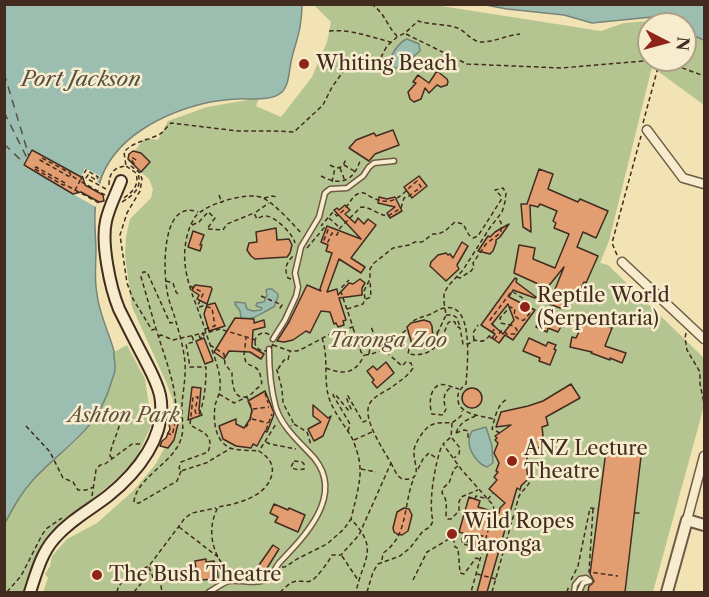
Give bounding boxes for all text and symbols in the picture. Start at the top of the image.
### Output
north arrow [637,12,697,72]
text: N [672,36,694,52]
place label: Whiting Beach [316,52,457,76]
marker: Whiting Beach [297,57,311,71]
water label: Port Jackson [21,67,141,93]
place label: Reptile World (Serpentaria) [537,284,670,331]
marker: Reptile World (Serpentaria) [518,300,532,314]
park label: Taronga Zoo [329,329,447,353]
park label: Ashton Park [68,404,180,428]
place label: ANZ Lecture Theatre [524,437,648,484]
marker: ANZ Lecture Theatre [505,454,519,468]
place label: Wild Ropes Taronga [464,510,574,557]
marker: Wild Ropes Taronga [445,527,459,541]
place label: The Bush Theatre [109,563,282,587]
marker: The Bush Theatre [90,568,104,582]

